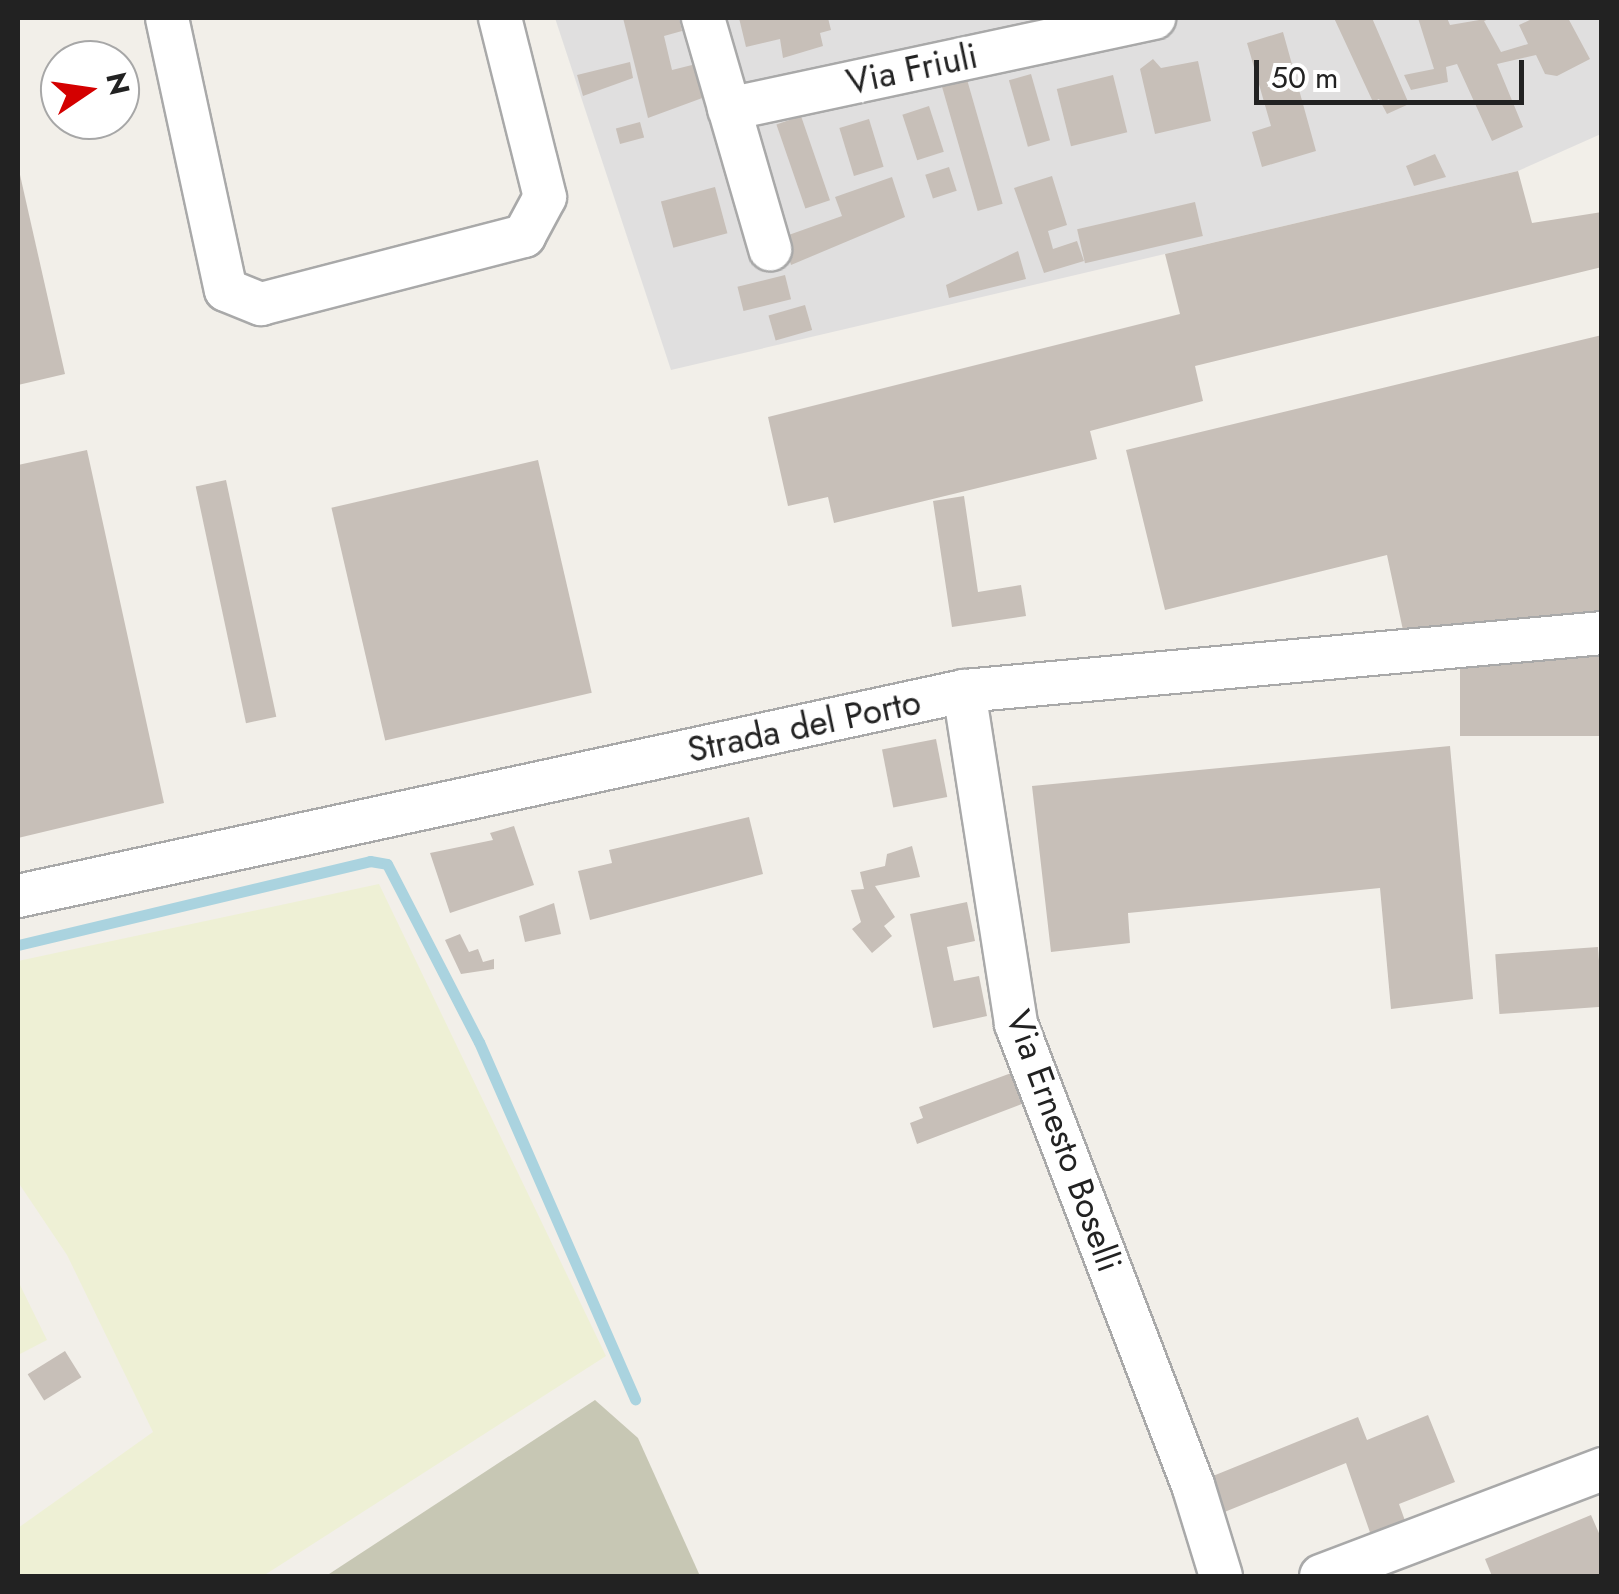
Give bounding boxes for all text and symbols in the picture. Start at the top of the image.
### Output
street label: Via Friuli [843,35,981,103]
north arrow [40,40,140,140]
scale bar [1259,40,1529,102]
text: 50 m [1271,56,1338,99]
text: N [95,68,140,99]
street label: Strada del Porto [684,681,924,771]
street label: Via Ernesto Boselli [997,1004,1131,1278]

